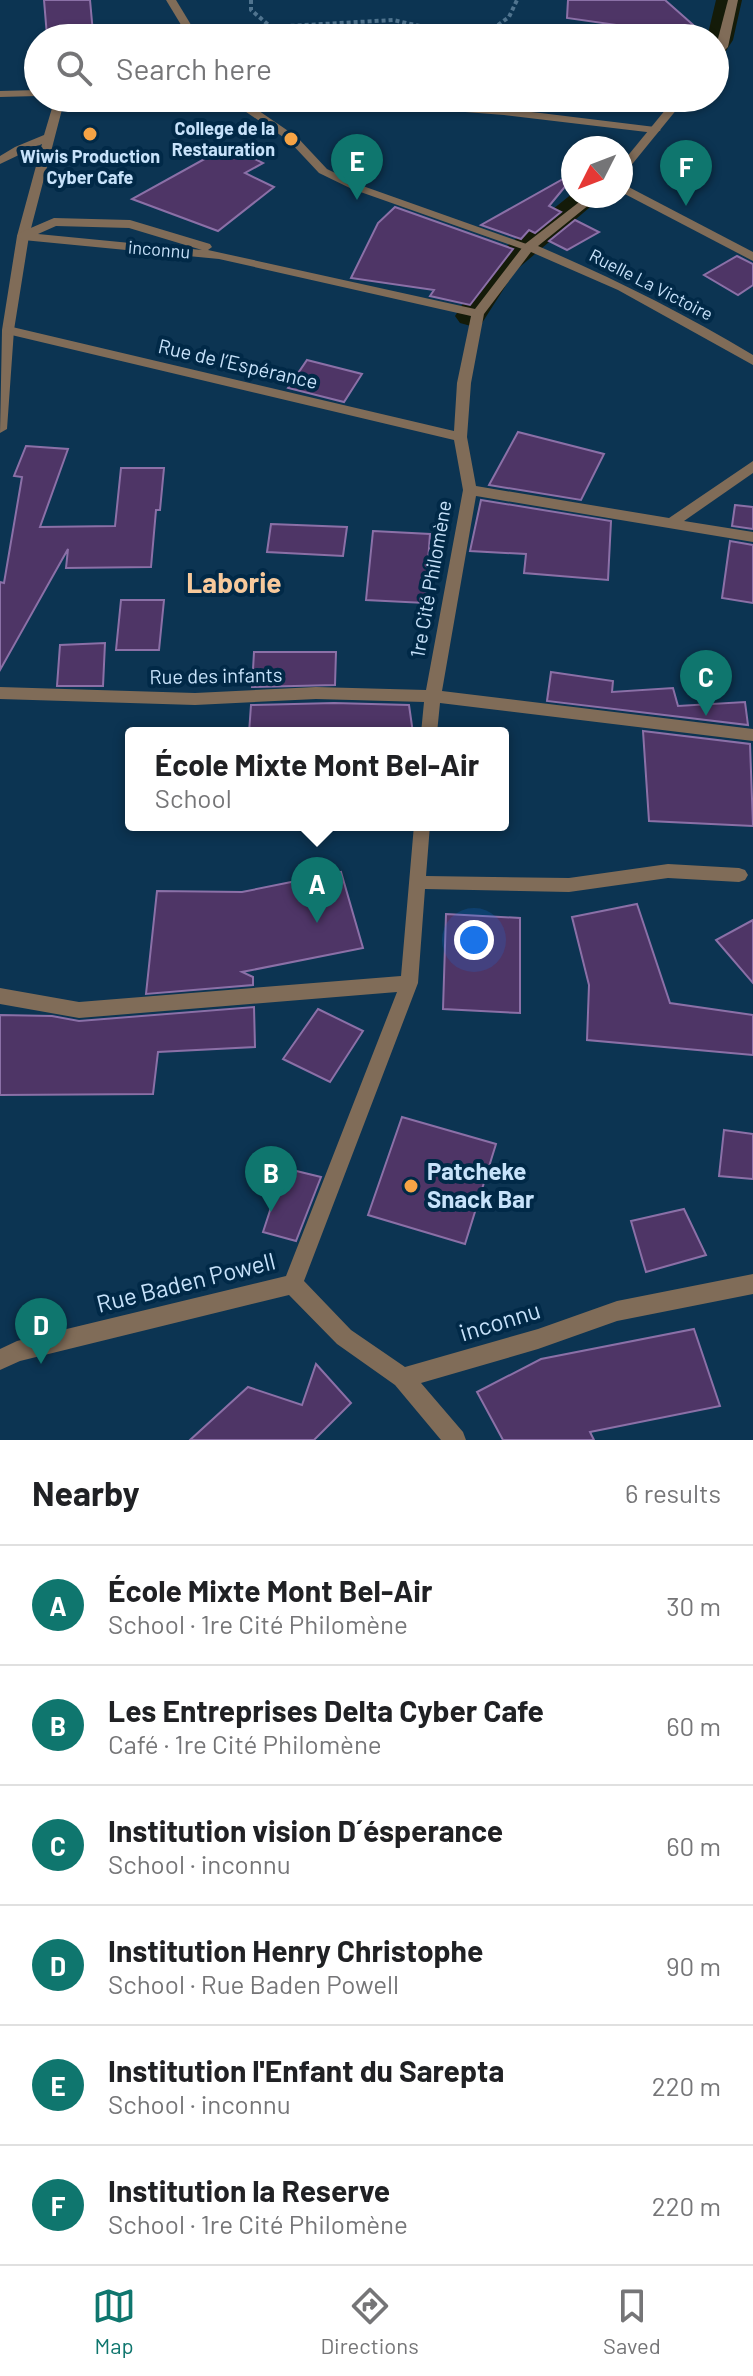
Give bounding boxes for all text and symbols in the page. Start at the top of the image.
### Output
search box [24,24,729,112]
icon: search [52,46,96,90]
text: Search here [116,50,272,86]
place label: College de la Restauration [172,117,275,160]
marker: Wiwis Production Cyber Cafe [81,125,99,143]
marker: College de la Restauration [282,130,300,148]
pin: E [331,134,383,200]
north arrow [561,136,633,208]
pin: F [660,140,712,206]
place label: Wiwis Production Cyber Cafe [20,145,160,188]
street label: inconnu [127,235,191,263]
street label: Ruelle La Victoire [586,243,717,325]
street label: Rue de l’Espérance [156,333,320,393]
street label: 1re Cité Philomène [404,498,456,659]
district label: Laborie [186,565,282,599]
pin: C [680,650,732,716]
street label: Rue des infants [149,662,283,688]
popup [125,727,509,831]
text: École Mixte Mont Bel-Air [155,746,479,782]
text: School [155,782,232,813]
pin: A [291,857,343,923]
your location [454,920,494,960]
pin: B [245,1146,297,1212]
place label: Patcheke Snack Bar [427,1156,534,1213]
marker: Patcheke Snack Bar [402,1177,420,1195]
street label: Rue Baden Powell [93,1245,278,1318]
street label: inconnu [456,1295,544,1347]
pin: D [15,1298,67,1364]
text: Nearby [32,1472,140,1513]
text: 6 results [625,1477,721,1508]
text: École Mixte Mont Bel-Air [108,1572,432,1608]
text: A [49,1590,67,1621]
text: 30 m [666,1590,721,1621]
text: School · 1re Cité Philomène [108,1608,408,1639]
text: Les Entreprises Delta Cyber Cafe [108,1692,544,1728]
text: B [50,1710,66,1741]
text: 60 m [666,1710,721,1741]
text: Café · 1re Cité Philomène [108,1728,382,1759]
text: Institution vision D´ésperance [108,1812,503,1848]
text: C [50,1830,66,1861]
text: 60 m [666,1830,721,1861]
text: School · inconnu [108,1848,291,1879]
text: Institution Henry Christophe [108,1932,483,1968]
text: D [50,1950,66,1981]
text: 90 m [666,1950,721,1981]
text: School · Rue Baden Powell [108,1968,399,1999]
text: Institution l'Enfant du Sarepta [108,2052,504,2088]
text: E [50,2070,66,2101]
text: 220 m [652,2070,721,2101]
text: School · inconnu [108,2088,291,2119]
text: Institution la Reserve [108,2172,390,2208]
text: F [51,2190,65,2221]
text: 220 m [652,2190,721,2221]
text: School · 1re Cité Philomène [108,2208,408,2239]
tab: Map [92,2284,136,2358]
tab: Directions [320,2284,419,2358]
tab: Saved [603,2284,661,2358]

